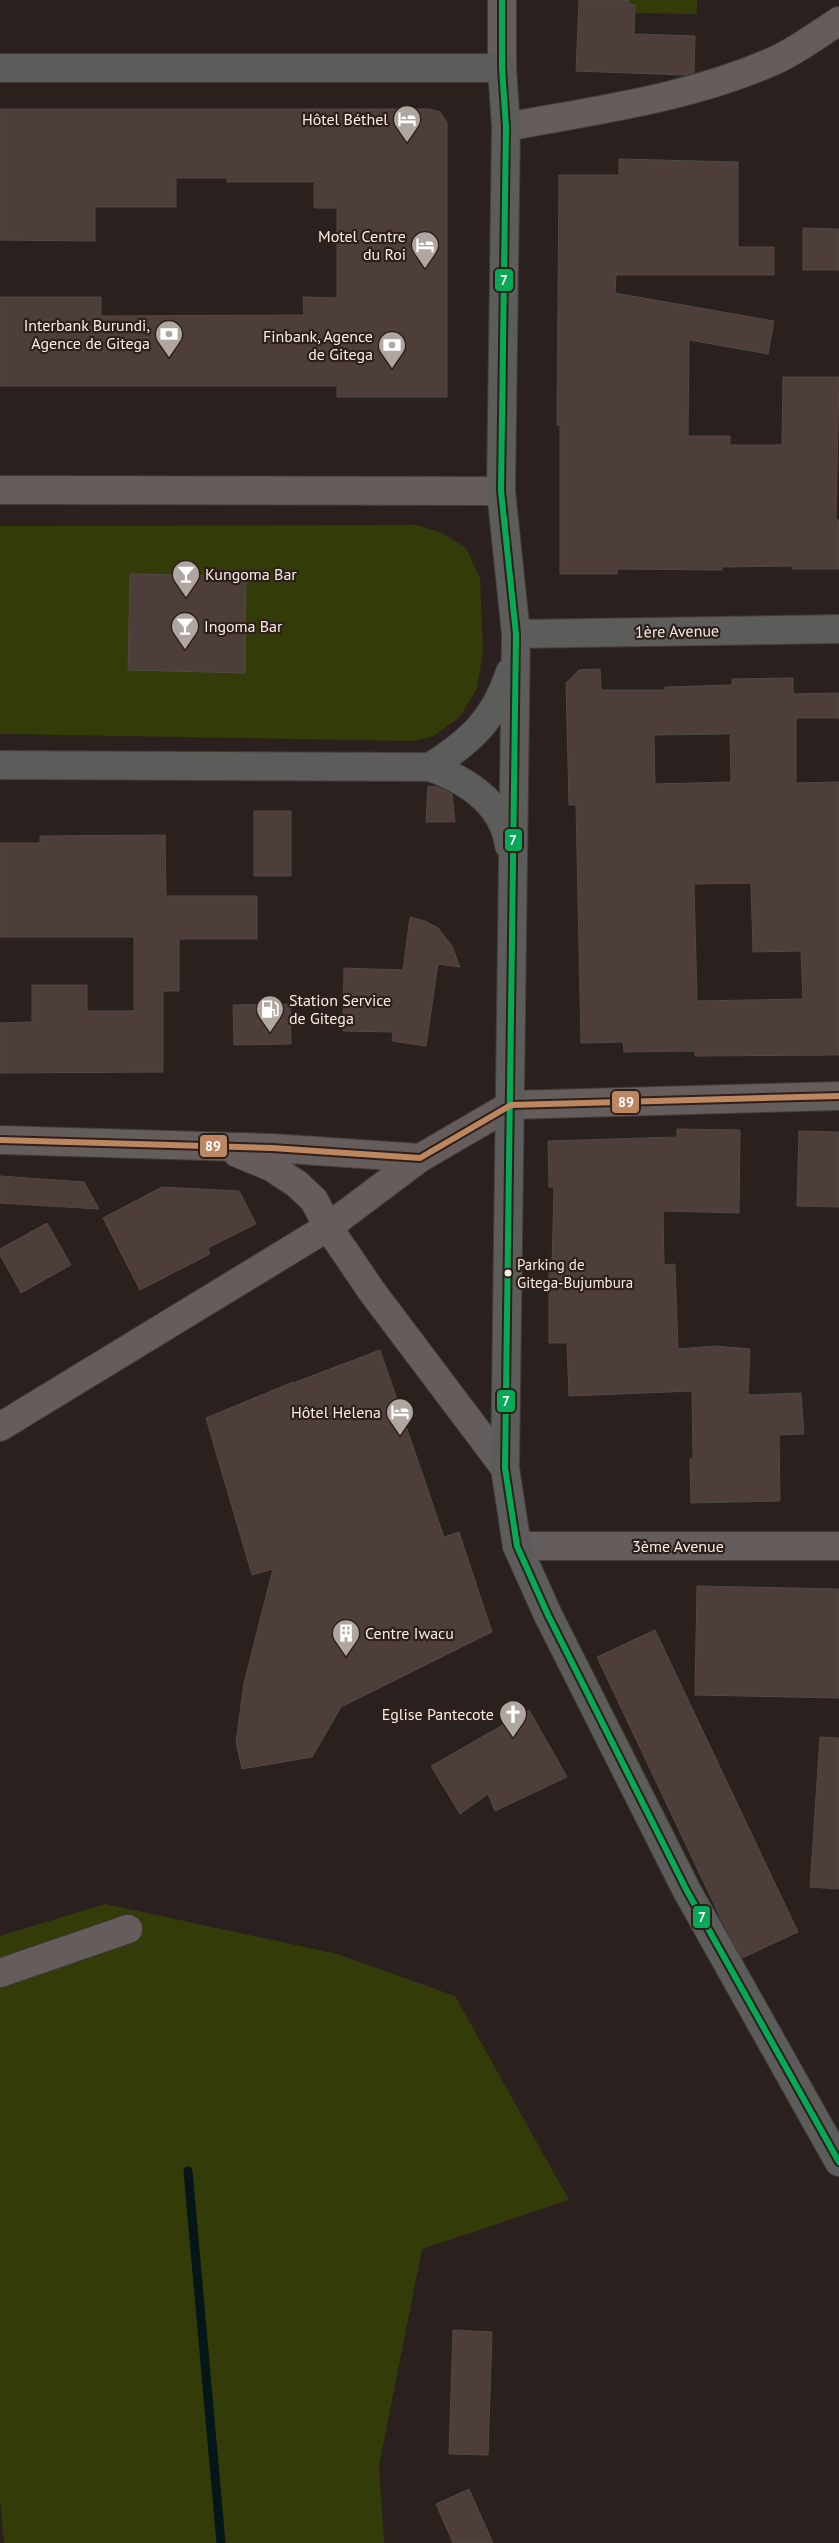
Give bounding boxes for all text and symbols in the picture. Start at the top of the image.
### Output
hotel icon: Hôtel Béthel [392,104,422,143]
place label: Hôtel Béthel [302,109,388,129]
place label: Motel Centre du Roi [318,226,406,264]
hotel icon: Motel Centre du Roi [410,230,440,269]
line badge: 7 [494,268,514,292]
text: 7 [500,271,508,289]
place label: Interbank Burundi, Agence de Gitega [24,315,150,353]
bank icon: Interbank Burundi, Agence de Gitega [154,319,184,358]
place label: Finbank, Agence de Gitega [263,326,373,364]
bank icon: Finbank, Agence de Gitega [377,330,407,369]
bar icon: Kungoma Bar [171,559,201,598]
place label: Kungoma Bar [205,564,297,584]
bar icon: Ingoma Bar [170,611,200,650]
place label: Ingoma Bar [204,616,283,636]
street label: 1ère Avenue [635,620,719,642]
line badge: 7 [504,828,523,852]
text: 7 [509,831,517,849]
place label: Station Service de Gitega [289,990,391,1028]
fuel station icon: Station Service de Gitega [255,994,285,1033]
line badge: 89 [611,1090,640,1114]
text: 89 [618,1093,634,1111]
line badge: 89 [199,1134,228,1158]
text: 89 [205,1137,221,1155]
place label: Parking de Gitega-Bujumbura [517,1255,633,1292]
marker: Parking de Gitega-Bujumbura [503,1268,513,1278]
line badge: 7 [496,1389,516,1413]
text: 7 [502,1392,510,1410]
hotel icon: Hôtel Helena [385,1397,415,1436]
place label: Hôtel Helena [291,1402,381,1422]
street label: 3ème Avenue [632,1536,724,1556]
building icon: Centre Iwacu [331,1618,361,1657]
place label: Centre Iwacu [365,1623,454,1643]
church icon: Eglise Pantecote [498,1699,528,1738]
place label: Eglise Pantecote [382,1704,494,1724]
line badge: 7 [692,1905,711,1929]
text: 7 [698,1908,706,1926]

